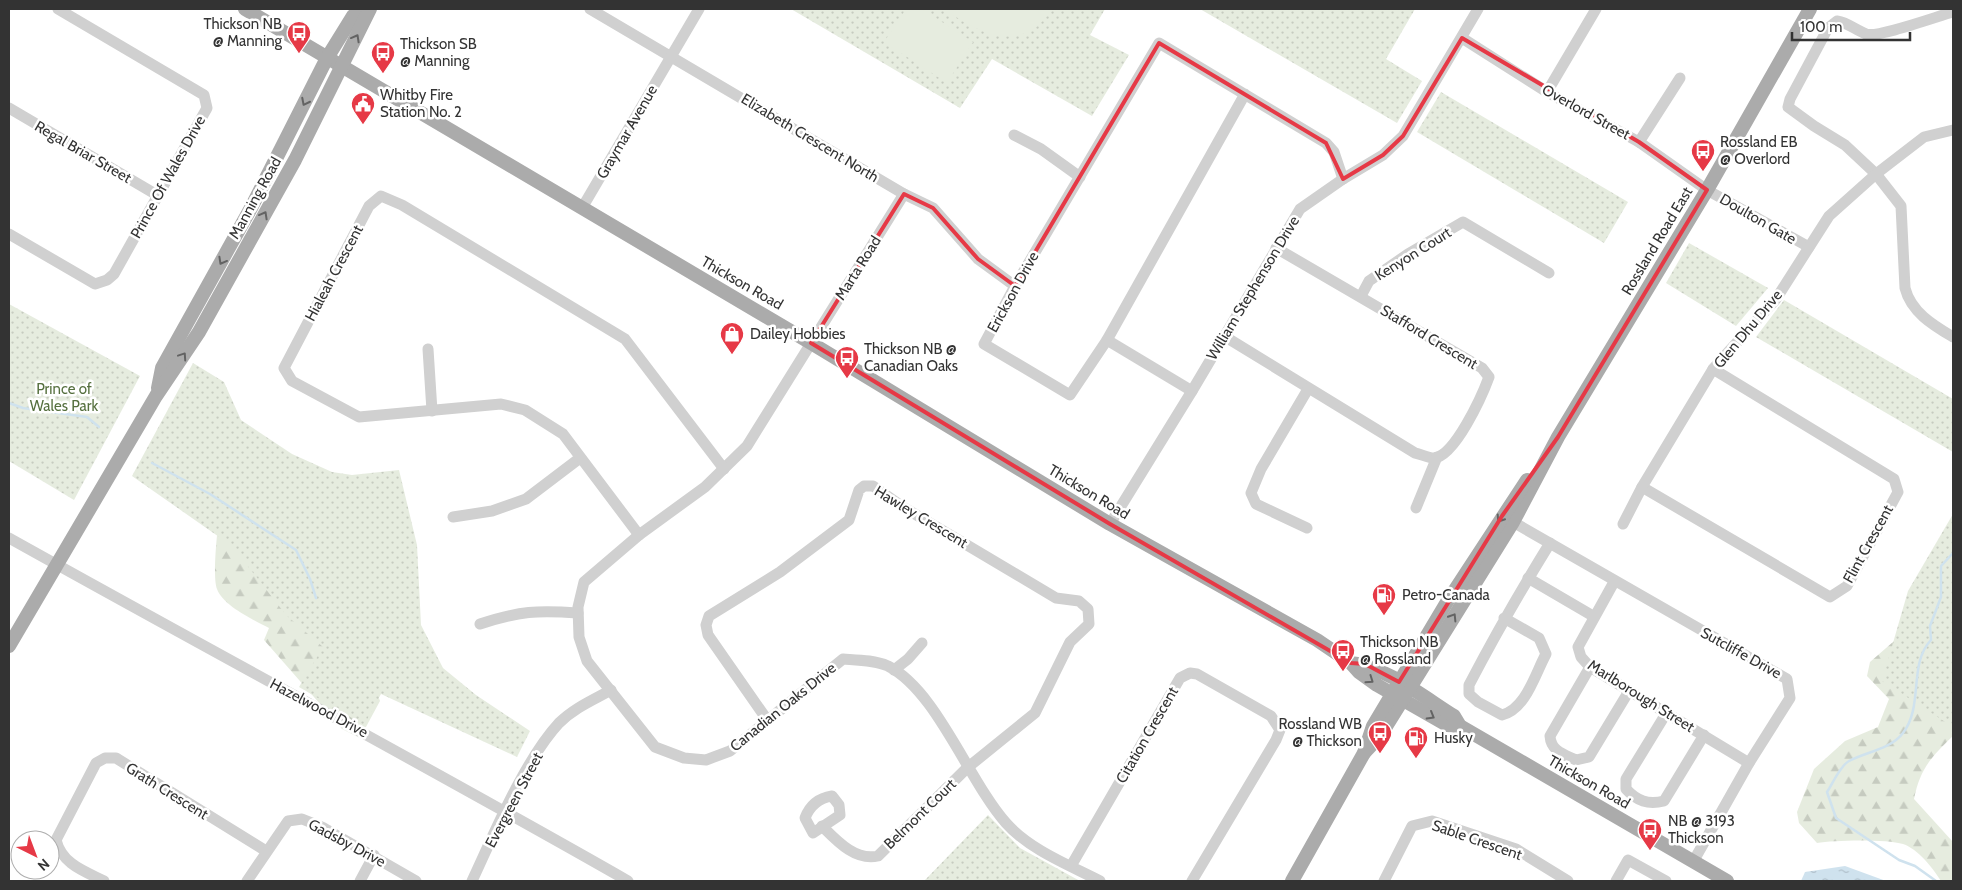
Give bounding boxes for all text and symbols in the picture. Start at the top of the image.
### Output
scale bar [1792,10,1910,42]
place label: Thickson NB @ Manning [204,15,283,50]
text: 100 m [1800,18,1842,36]
bus stop icon: Thickson NB @ Manning [286,20,312,54]
one-way arrow [350,34,360,43]
place label: Thickson SB @ Manning [400,35,477,70]
bus stop icon: Thickson SB @ Manning [370,40,396,74]
street label: Overlord Street [1539,80,1633,144]
street label: Graymar Avenue [593,82,661,182]
place label: Whitby Fire Station No. 2 [380,86,462,121]
street label: Elizabeth Crescent North [738,90,882,186]
public building icon: Whitby Fire Station No. 2 [350,91,376,125]
one-way arrow [301,97,311,106]
street label: Prince Of Wales Drive [127,112,209,242]
street label: Regal Briar Street [31,117,135,187]
place label: Rossland EB @ Overlord [1720,133,1798,168]
bus stop icon: Rossland EB @ Overlord [1690,138,1716,172]
street label: Manning Road [225,154,285,242]
street label: Rossland Road East [1618,184,1696,298]
street label: Doulton Gate [1717,190,1800,248]
one-way arrow [258,211,268,220]
street label: William Stephenson Drive [1203,212,1303,363]
street label: Hialeah Crescent [301,222,367,324]
street label: Kenyon Court [1372,224,1454,284]
street label: Marta Road [831,233,885,303]
street label: Erickson Drive [983,248,1043,336]
street label: Thickson Road [698,252,786,314]
one-way arrow [218,256,228,265]
street label: Glen Dhu Drive [1710,286,1786,372]
street label: Stafford Crescent [1377,301,1481,373]
shop icon: Dailey Hobbies [719,321,745,355]
place label: Dailey Hobbies [750,325,846,343]
place label: Thickson NB @ Canadian Oaks [864,340,958,375]
bus stop icon: Thickson NB @ Canadian Oaks [834,345,860,379]
one-way arrow [177,352,186,361]
park label: Prince of Wales Park [30,380,99,415]
street label: Thickson Road [1045,461,1133,523]
street label: Hawley Crescent [871,482,971,552]
street label: Flint Crescent [1839,502,1897,586]
one-way arrow [1496,514,1506,523]
fuel station icon: Petro-Canada [1371,582,1397,616]
place label: Petro-Canada [1402,586,1491,604]
one-way arrow [1446,613,1456,622]
street label: Sutcliffe Drive [1697,623,1785,683]
place label: Thickson NB @ Rossland [1360,633,1439,668]
bus stop icon: Thickson NB @ Rossland [1330,638,1356,672]
street label: Marlborough Street [1584,656,1698,736]
street label: Canadian Oaks Drive [726,659,840,755]
one-way arrow [1364,674,1374,683]
street label: Hazelwood Drive [267,675,371,742]
street label: Citation Crescent [1112,684,1182,786]
one-way arrow [1425,710,1434,720]
place label: Rossland WB @ Thickson [1279,715,1362,750]
bus stop icon: Rossland WB @ Thickson [1367,720,1393,754]
fuel station icon: Husky [1403,725,1429,759]
place label: Husky [1434,729,1473,747]
street label: Evergreen Street [481,749,547,851]
street label: Thickson Road [1545,751,1633,813]
street label: Grath Crescent [123,759,211,823]
street label: Belmont Court [880,775,960,853]
place label: NB @ 3193 Thickson [1668,812,1735,847]
street label: Gadsby Drive [305,815,389,871]
street label: Sable Crescent [1430,816,1524,864]
bus stop icon: NB @ 3193 Thickson [1637,817,1663,851]
north arrow [10,830,60,880]
text: N [34,855,53,875]

